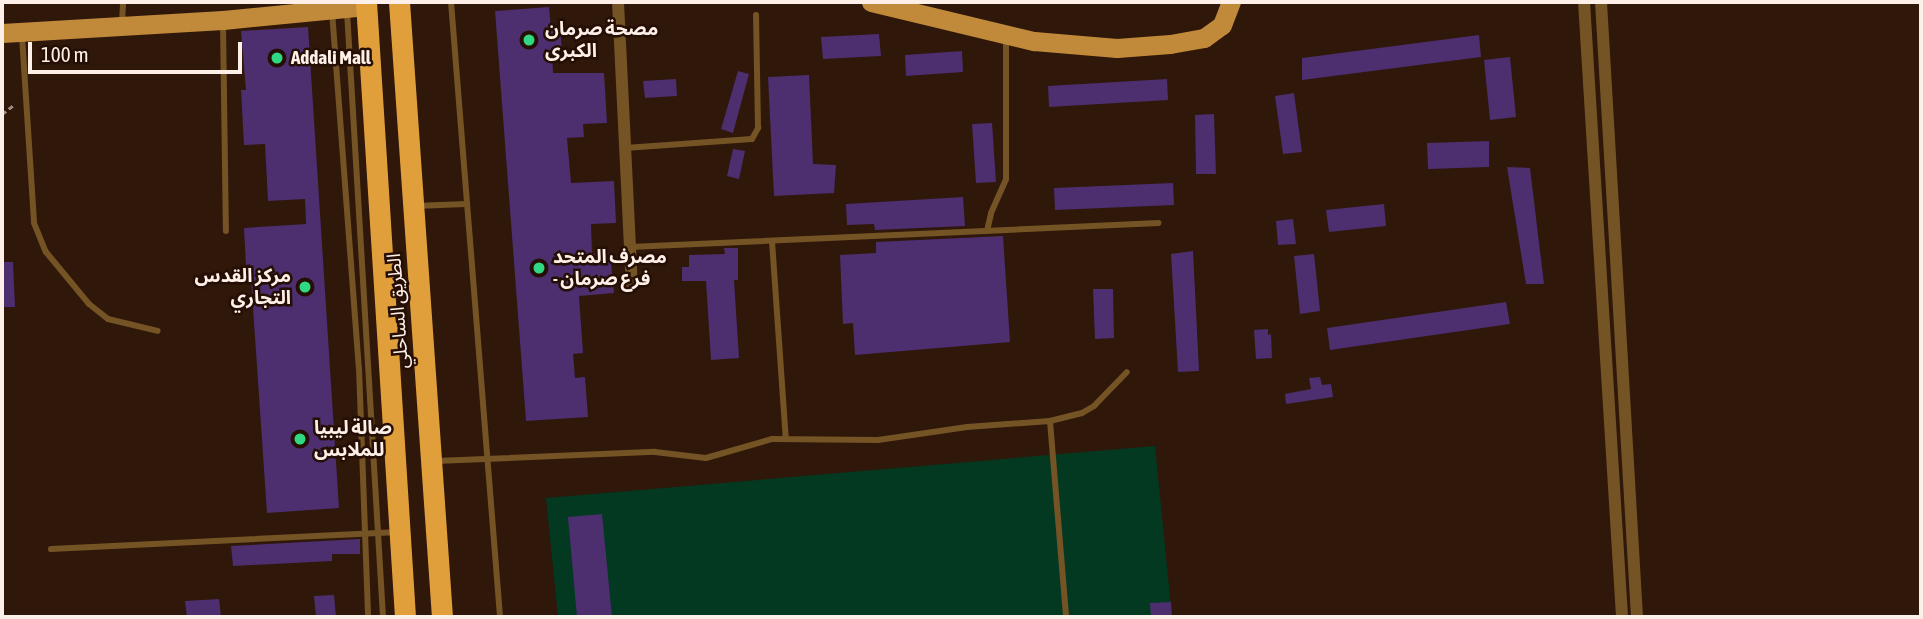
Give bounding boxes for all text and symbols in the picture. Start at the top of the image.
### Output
place label: مصحة صرمان الكبرى [545,18,658,62]
scale bar [32,28,245,72]
marker: مصحة صرمان الكبرى [519,30,539,50]
text: 100 m [41,42,89,66]
place label: Addali Mall [291,47,371,69]
marker: Addali Mall [269,50,285,66]
place label: مصرف المتحد - فرع صرمان [553,246,667,290]
street label: الطريق الساحلي [383,253,413,369]
marker: مصرف المتحد - فرع صرمان [531,260,547,276]
place label: مركز القدس التجاري [195,265,291,309]
marker: مركز القدس التجاري [297,279,313,295]
place label: صالة ليبيا للملابس [314,417,392,461]
marker: صالة ليبيا للملابس [292,431,308,447]

